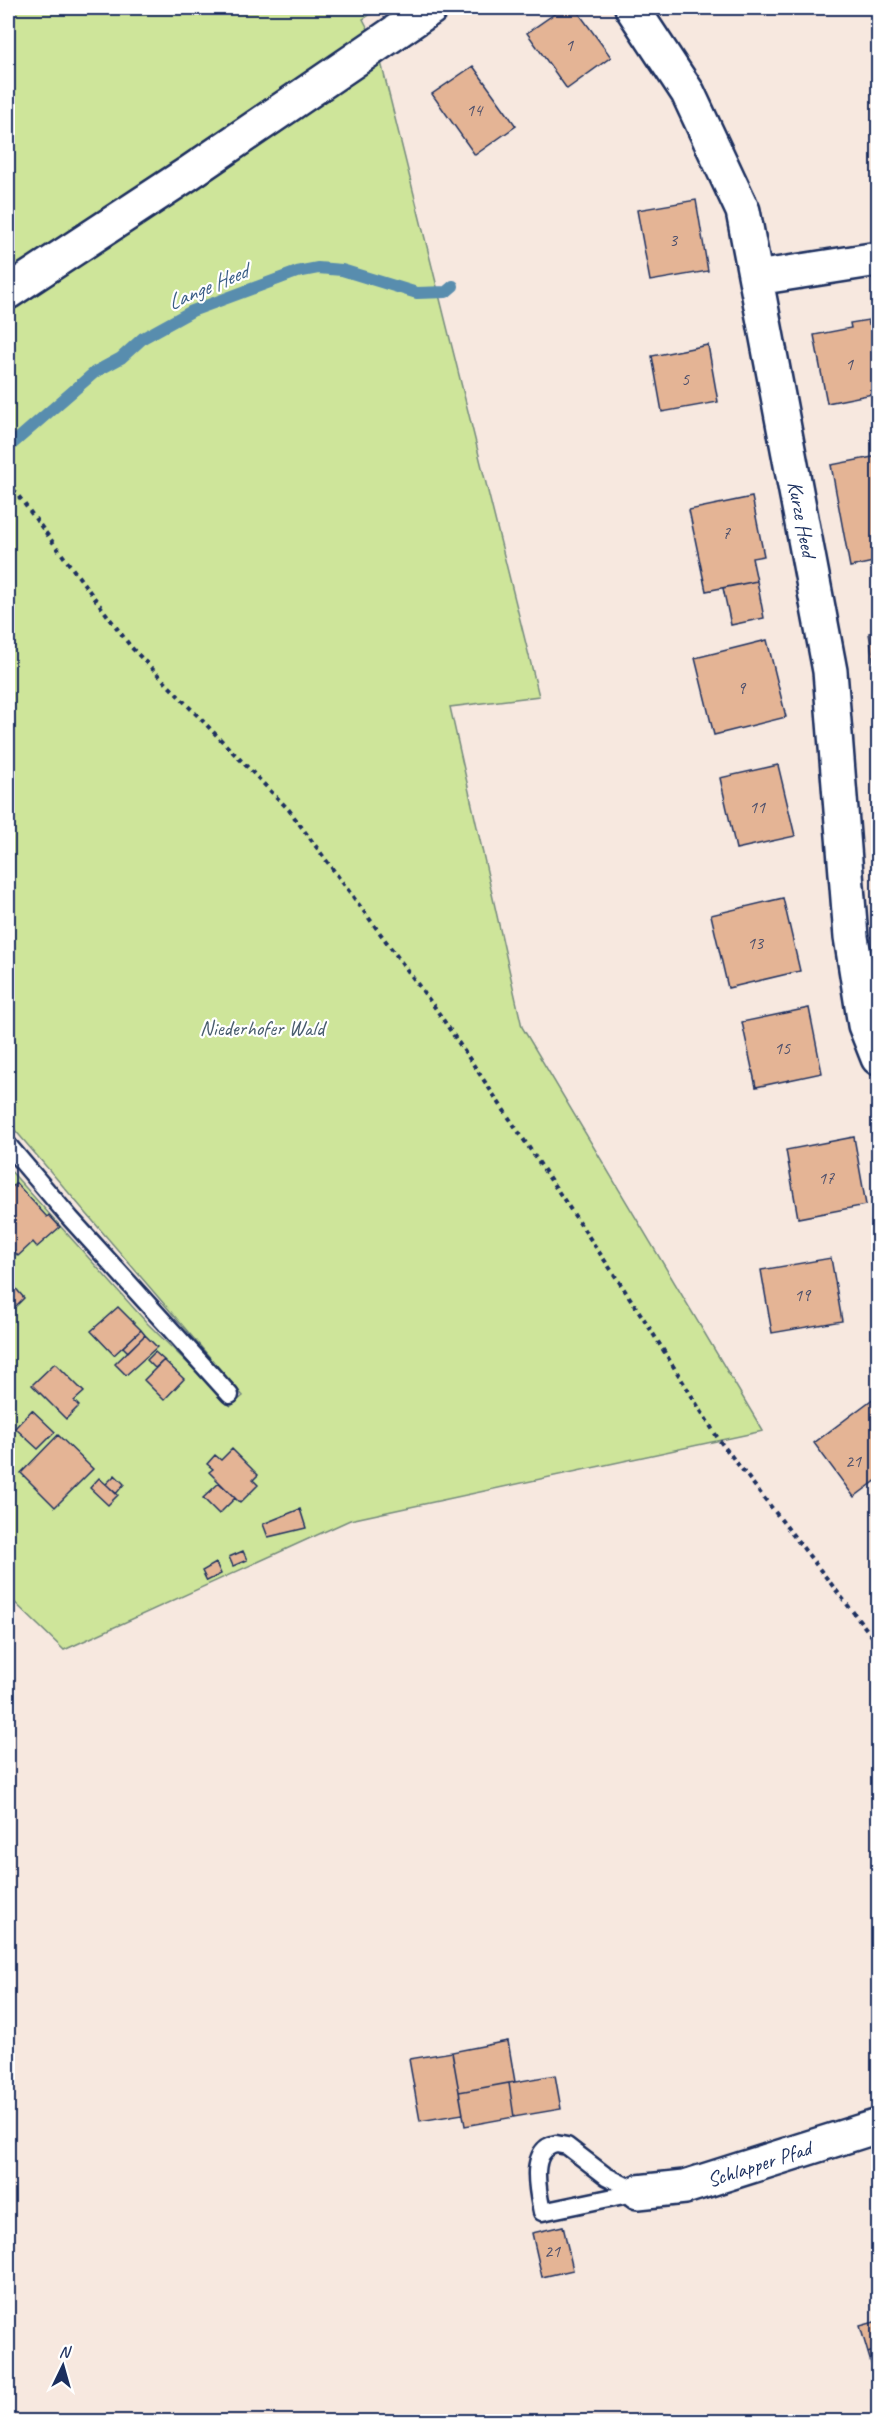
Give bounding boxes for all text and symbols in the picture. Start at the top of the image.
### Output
house number: 1 [565,34,574,56]
house number: 14 [466,99,484,121]
house number: 3 [669,229,679,251]
water label: Lange Heed [163,255,258,316]
house number: 1 [845,353,854,375]
house number: 5 [681,368,690,390]
street label: Kurze Heed [782,479,823,562]
house number: 7 [722,522,731,544]
house number: 9 [737,677,747,699]
house number: 11 [749,796,766,818]
house number: 13 [747,932,765,954]
park label: Niederhofer Wald [200,1015,328,1041]
house number: 15 [774,1037,791,1059]
house number: 17 [818,1167,835,1189]
house number: 19 [794,1284,812,1306]
house number: 21 [845,1450,862,1472]
street label: Schlapper Pfad [704,2134,818,2193]
house number: 21 [544,2240,561,2262]
north arrow [33,2336,93,2396]
text: N [58,2342,73,2363]

